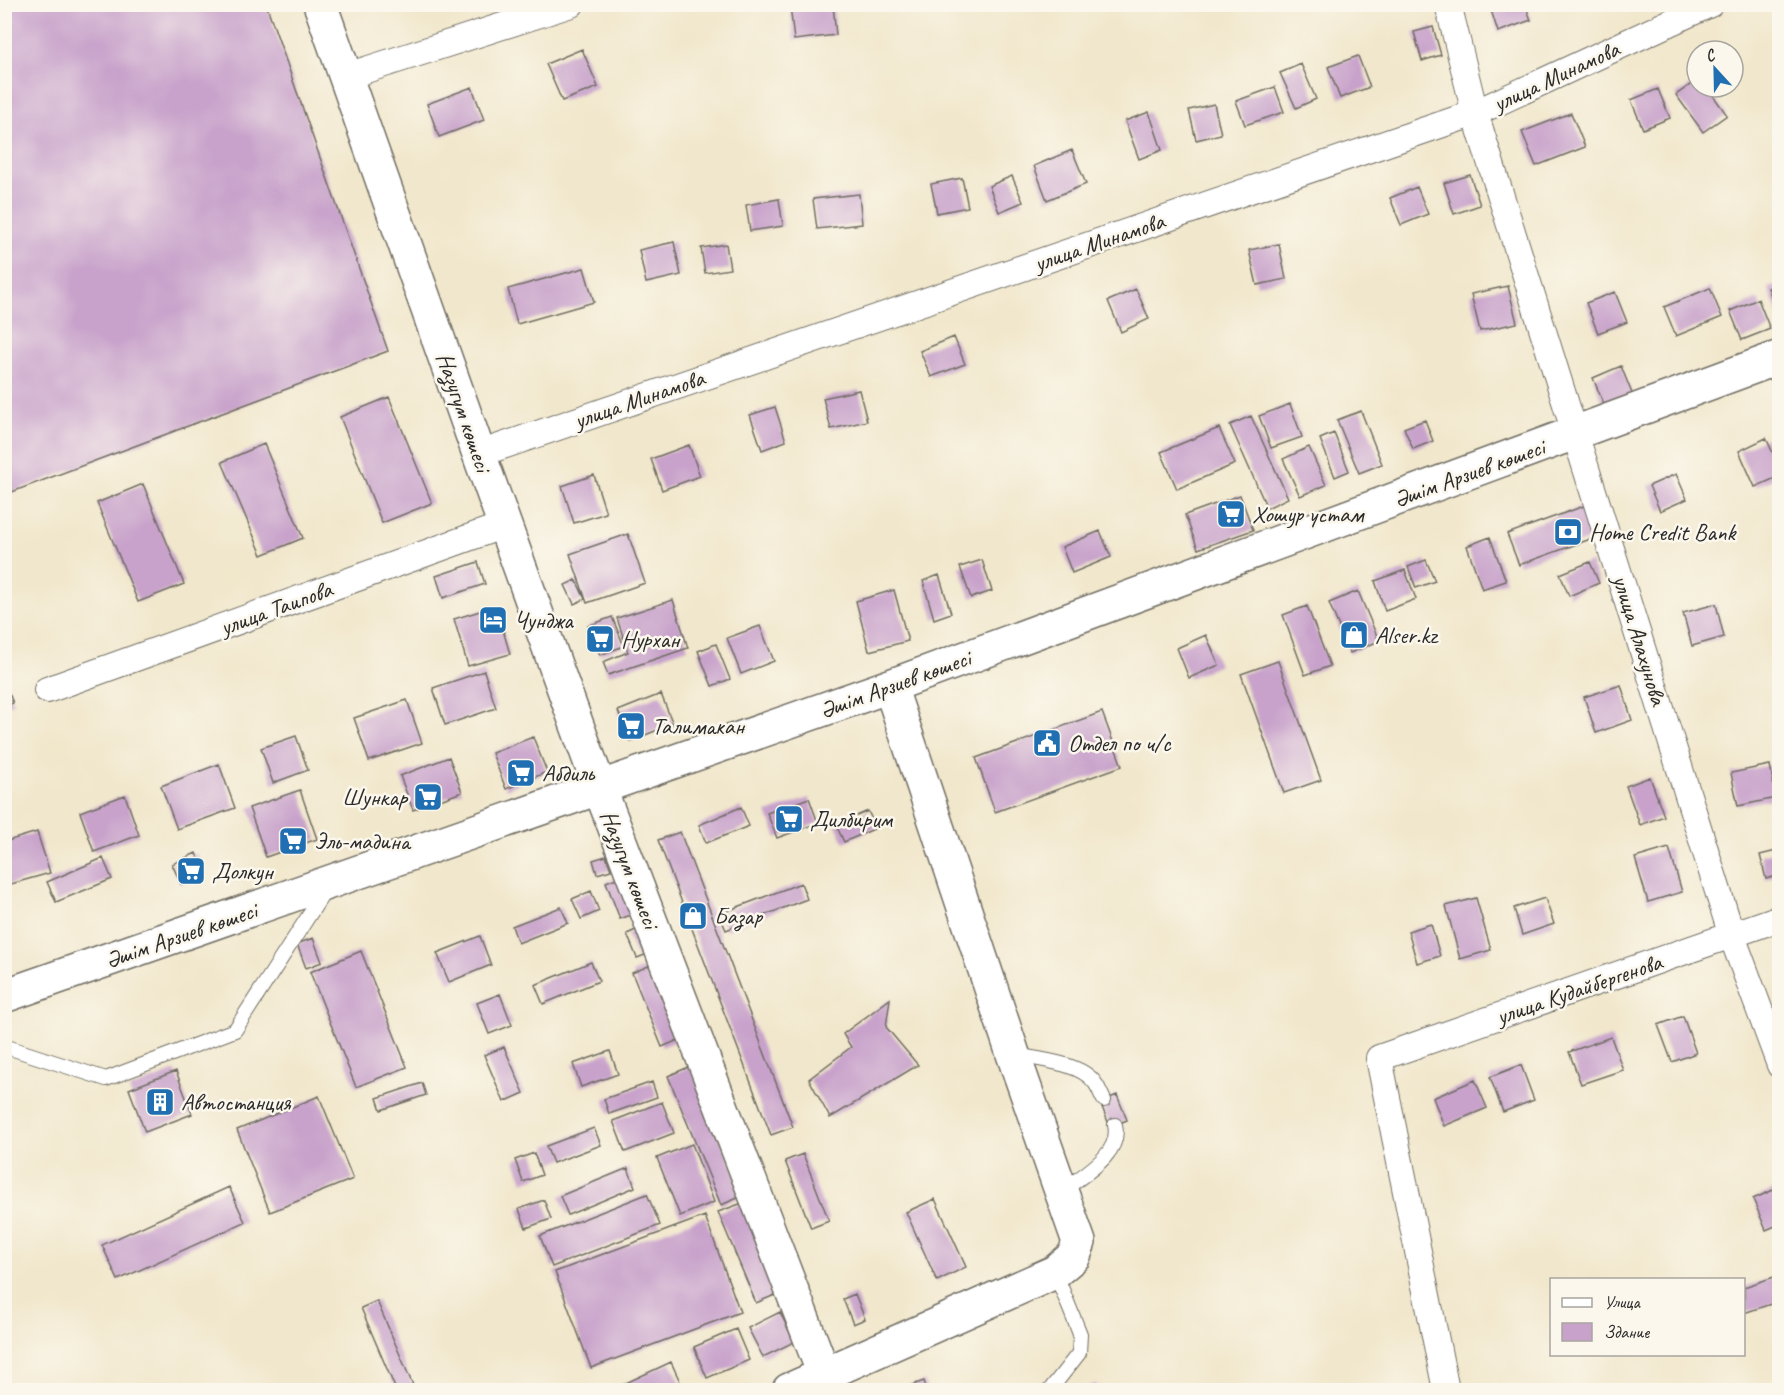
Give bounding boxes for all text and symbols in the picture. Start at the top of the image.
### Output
street label: улица Минамова [1486,33,1625,119]
north arrow [1685,39,1745,99]
text: С [1702,44,1719,67]
street label: улица Минамова [1028,205,1170,279]
street label: Назугум көшесі [429,348,499,478]
street label: улица Минамова [568,362,710,436]
street label: Әшім Арзиев көшесі [1389,431,1551,514]
supermarket icon: Хошур устам [1215,498,1247,530]
place label: Хошур устам [1252,499,1365,529]
bank icon: Home Credit Bank [1552,516,1584,548]
place label: Home Credit Bank [1589,517,1738,547]
street label: улица Алахунова [1605,569,1674,710]
street label: улица Таипова [214,573,338,643]
hotel icon: Чунджа [477,604,509,636]
place label: Чунджа [514,605,574,635]
shop icon: Alser.kz [1338,619,1370,651]
place label: Alser.kz [1375,620,1439,650]
supermarket icon: Нурхан [584,623,616,655]
place label: Нурхан [621,624,681,654]
street label: Әшім Арзиев көшесі [815,642,977,725]
supermarket icon: Талимакан [615,710,647,742]
place label: Талимакан [652,711,746,741]
public building icon: Отдел по ч/с [1031,727,1063,759]
place label: Отдел по ч/с [1068,728,1172,758]
supermarket icon: Абдиль [505,757,537,789]
place label: Абдиль [542,758,595,788]
supermarket icon: Шункар [412,781,444,813]
place label: Шункар [342,782,409,812]
supermarket icon: Дилбирим [773,803,805,835]
place label: Дилбирим [810,804,894,834]
street label: Назугум көшесі [593,806,667,935]
supermarket icon: Эль-мадина [277,825,309,857]
place label: Эль-мадина [314,826,412,856]
supermarket icon: Долкун [175,855,207,887]
place label: Долкун [212,856,275,886]
street label: Әшім Арзиев көшесі [101,894,263,975]
shop icon: Базар [677,900,709,932]
place label: Базар [714,901,764,932]
street label: улица Кудайбергенова [1490,946,1667,1032]
building icon: Автостанция [144,1086,176,1118]
place label: Автостанция [181,1087,292,1117]
legend [1550,1278,1745,1356]
text: Улица [1604,1291,1641,1313]
text: Здание [1604,1321,1650,1343]

